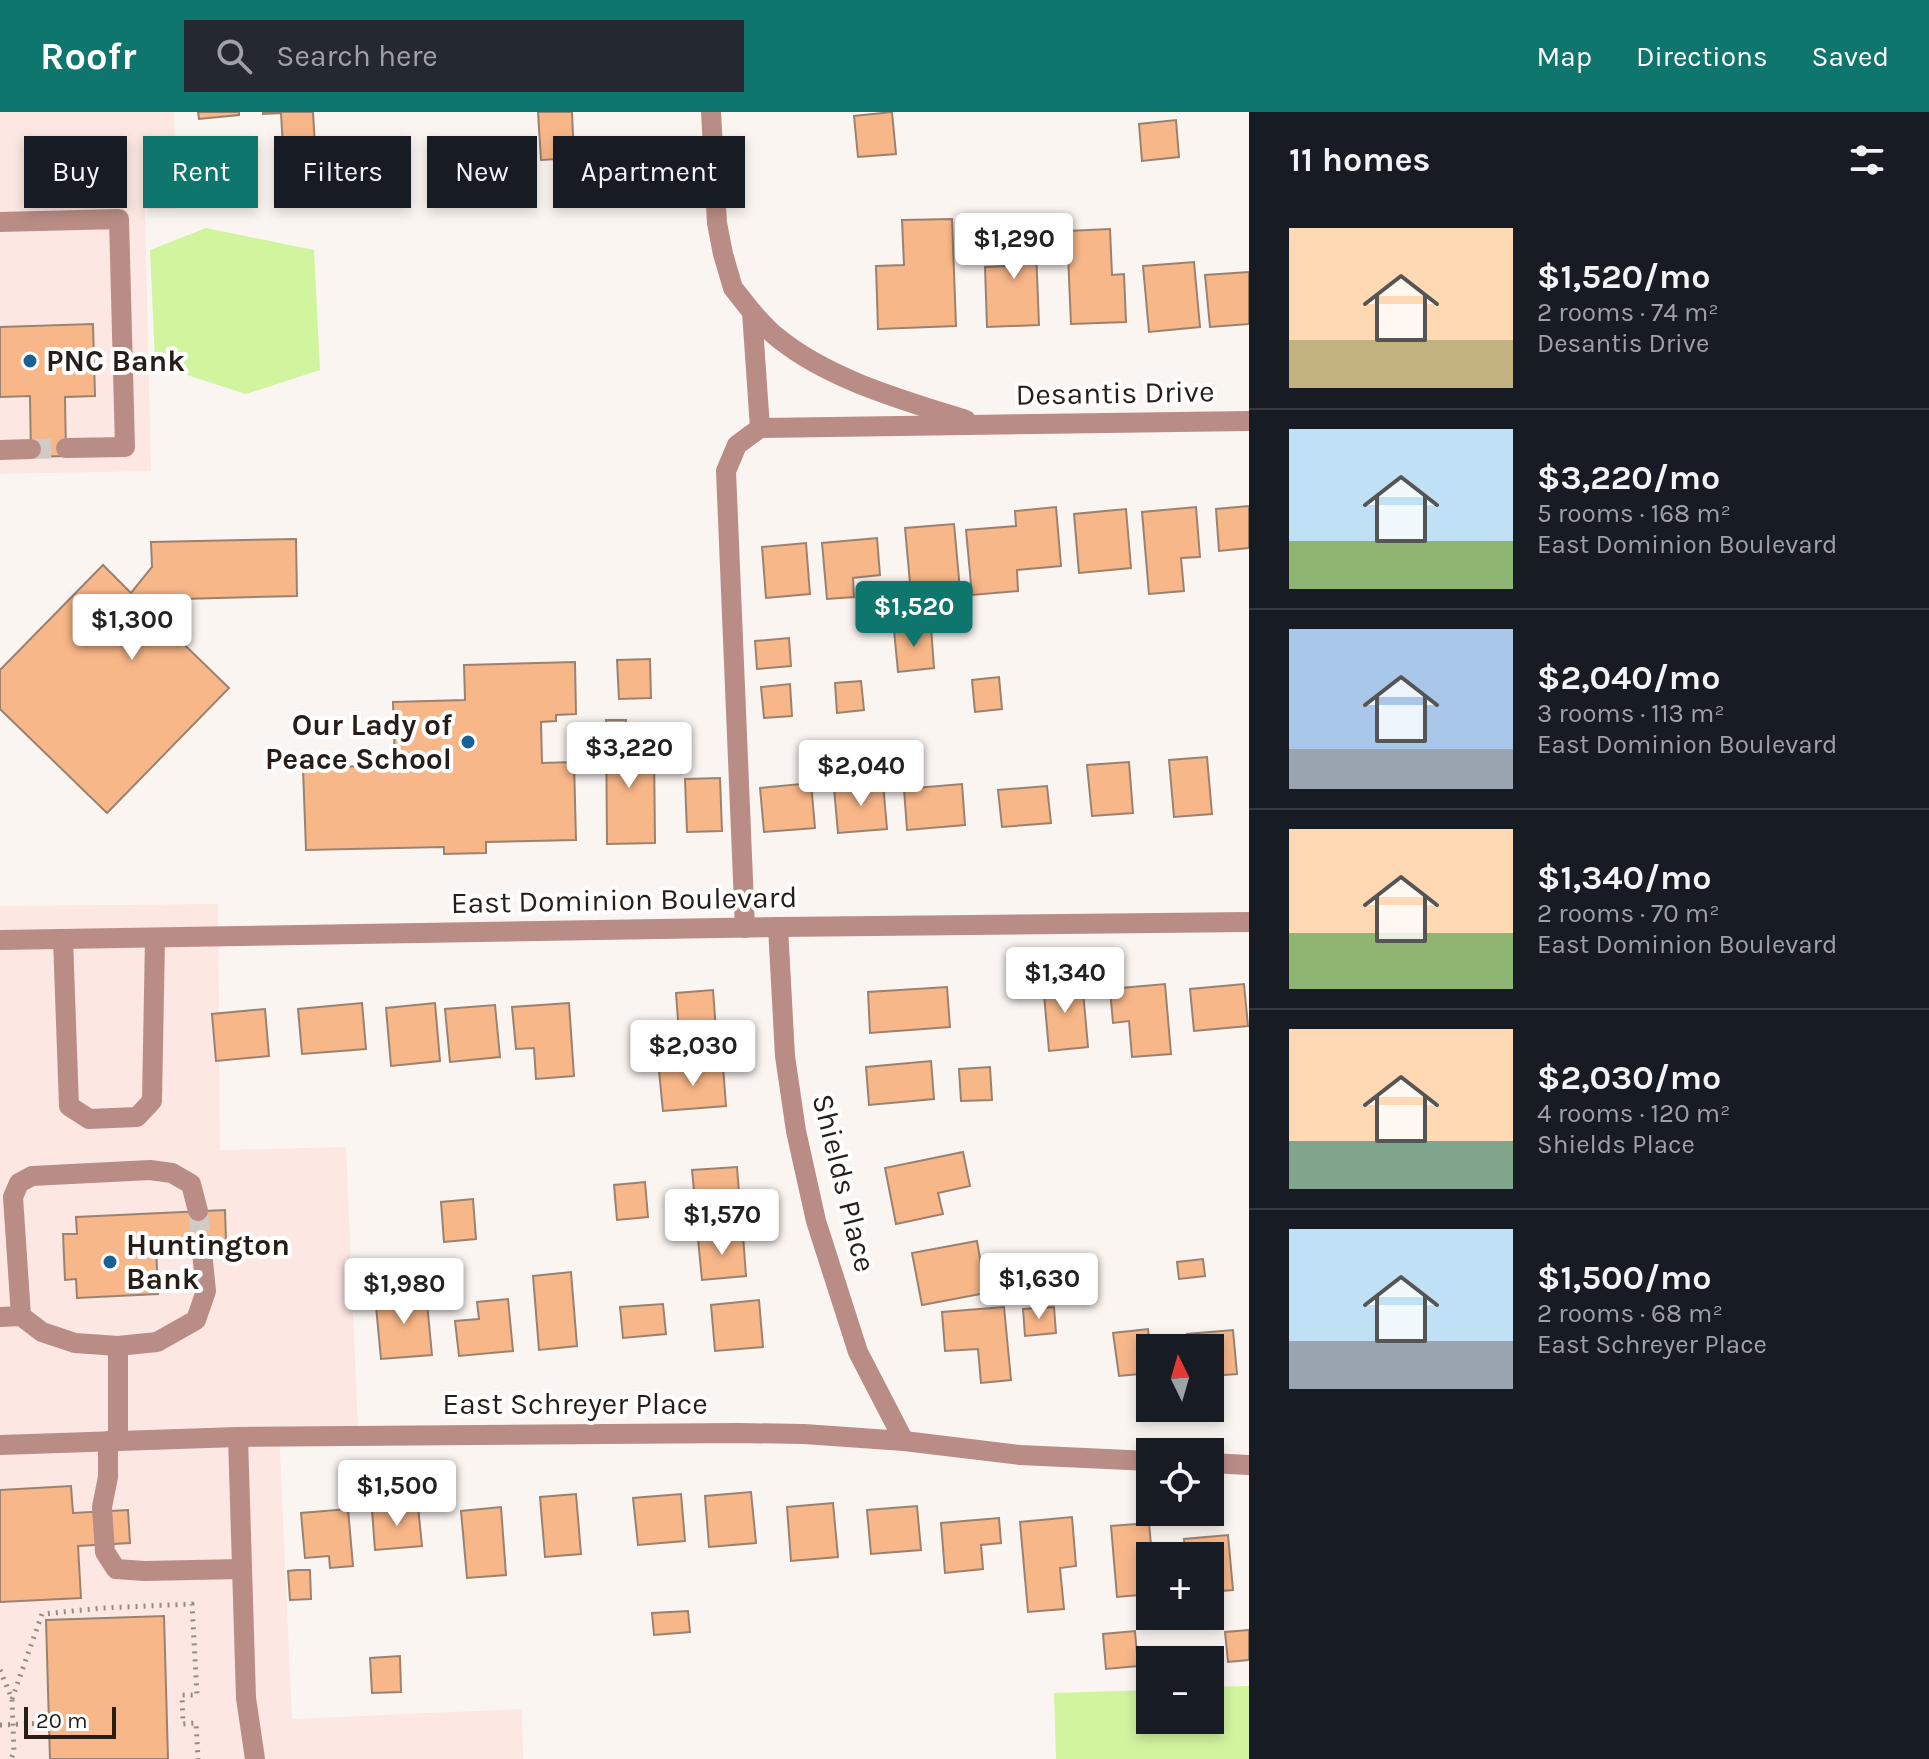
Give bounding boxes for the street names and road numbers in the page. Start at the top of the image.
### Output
street label: Desantis Drive [1015,373,1215,413]
street label: East Dominion Boulevard [450,879,798,921]
street label: Shields Place [805,1090,883,1276]
street label: East Schreyer Place [442,1386,708,1422]

